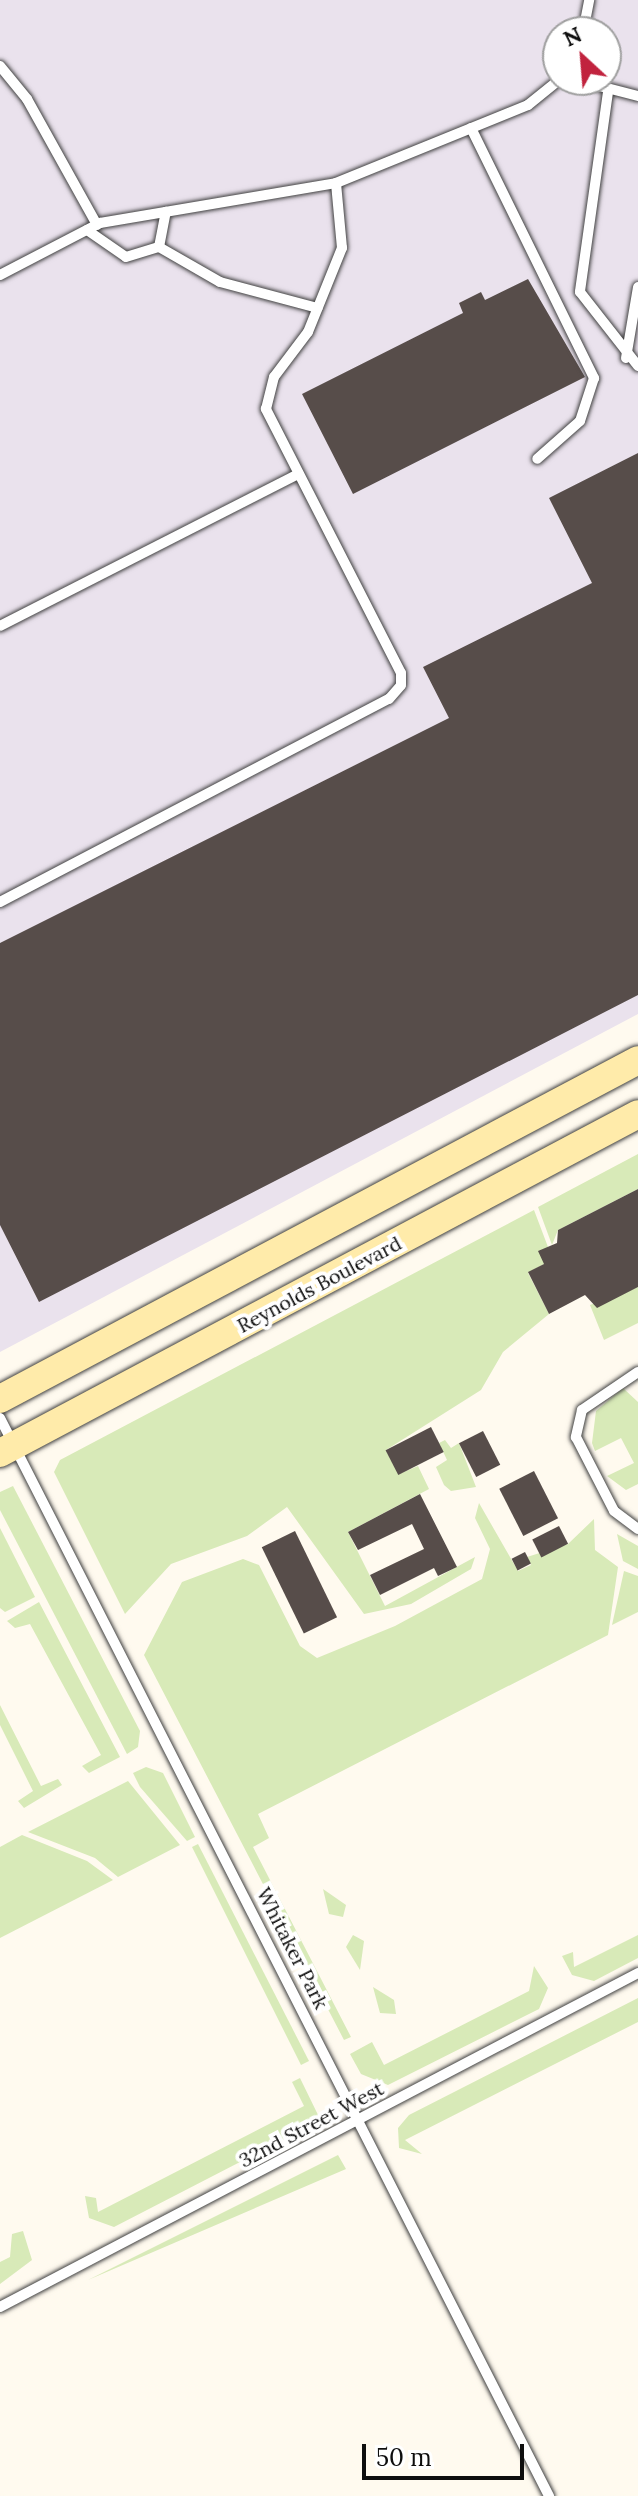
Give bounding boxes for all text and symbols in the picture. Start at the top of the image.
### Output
north arrow [542,16,622,96]
text: N [559,20,586,53]
street label: Reynolds Boulevard [233,1231,405,1337]
street label: Whitaker Park [252,1883,334,2013]
street label: 32nd Street West [235,2076,387,2172]
scale bar [366,2428,528,2478]
text: 50 m [376,2442,432,2473]

